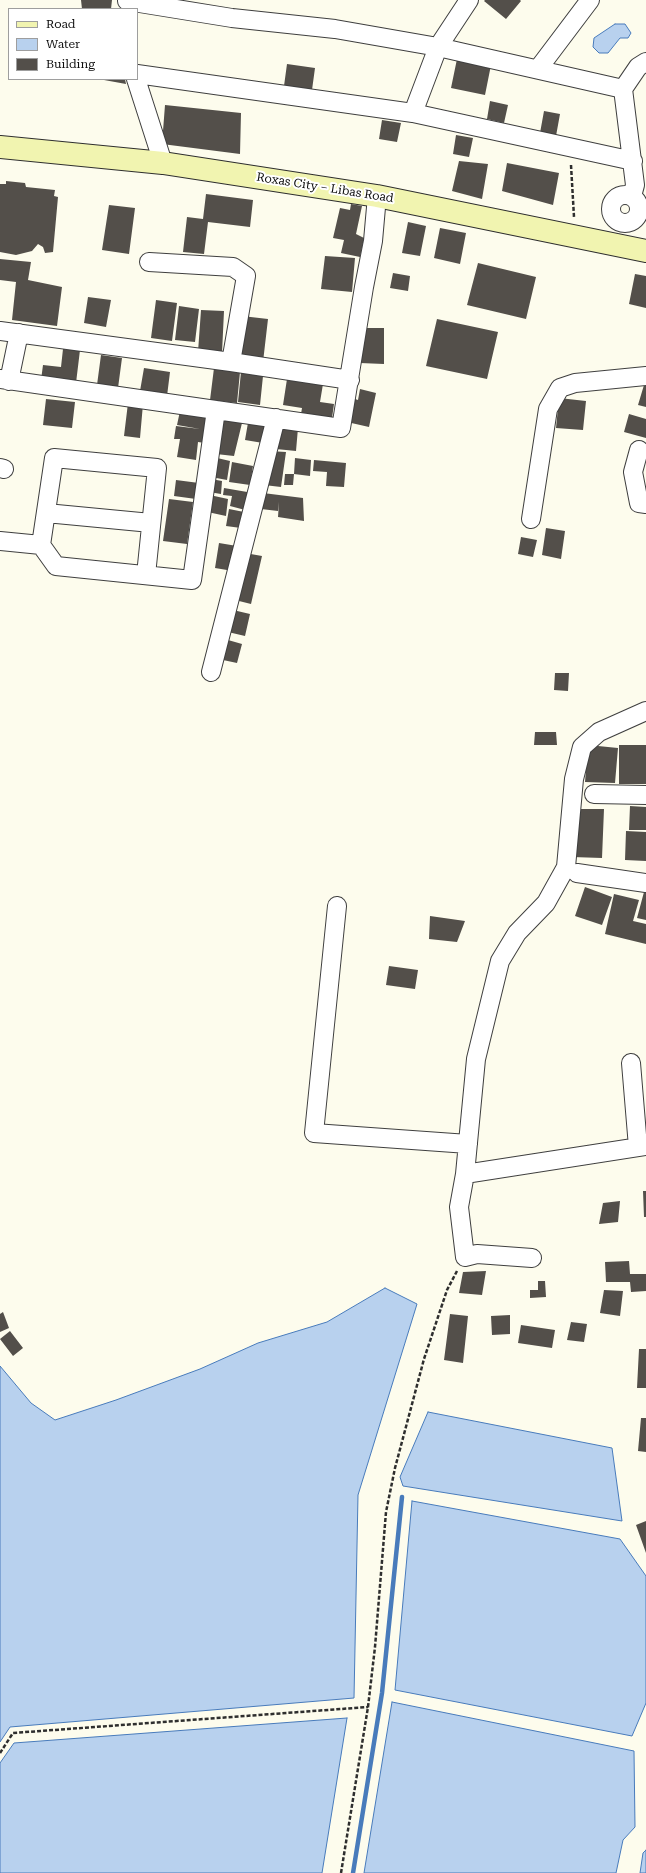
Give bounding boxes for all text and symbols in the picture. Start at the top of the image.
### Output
legend [8,8,138,80]
text: Road [46,17,75,31]
text: Water [46,37,80,51]
text: Building [46,57,95,71]
street label: Roxas City – Libas Road [255,170,395,206]

